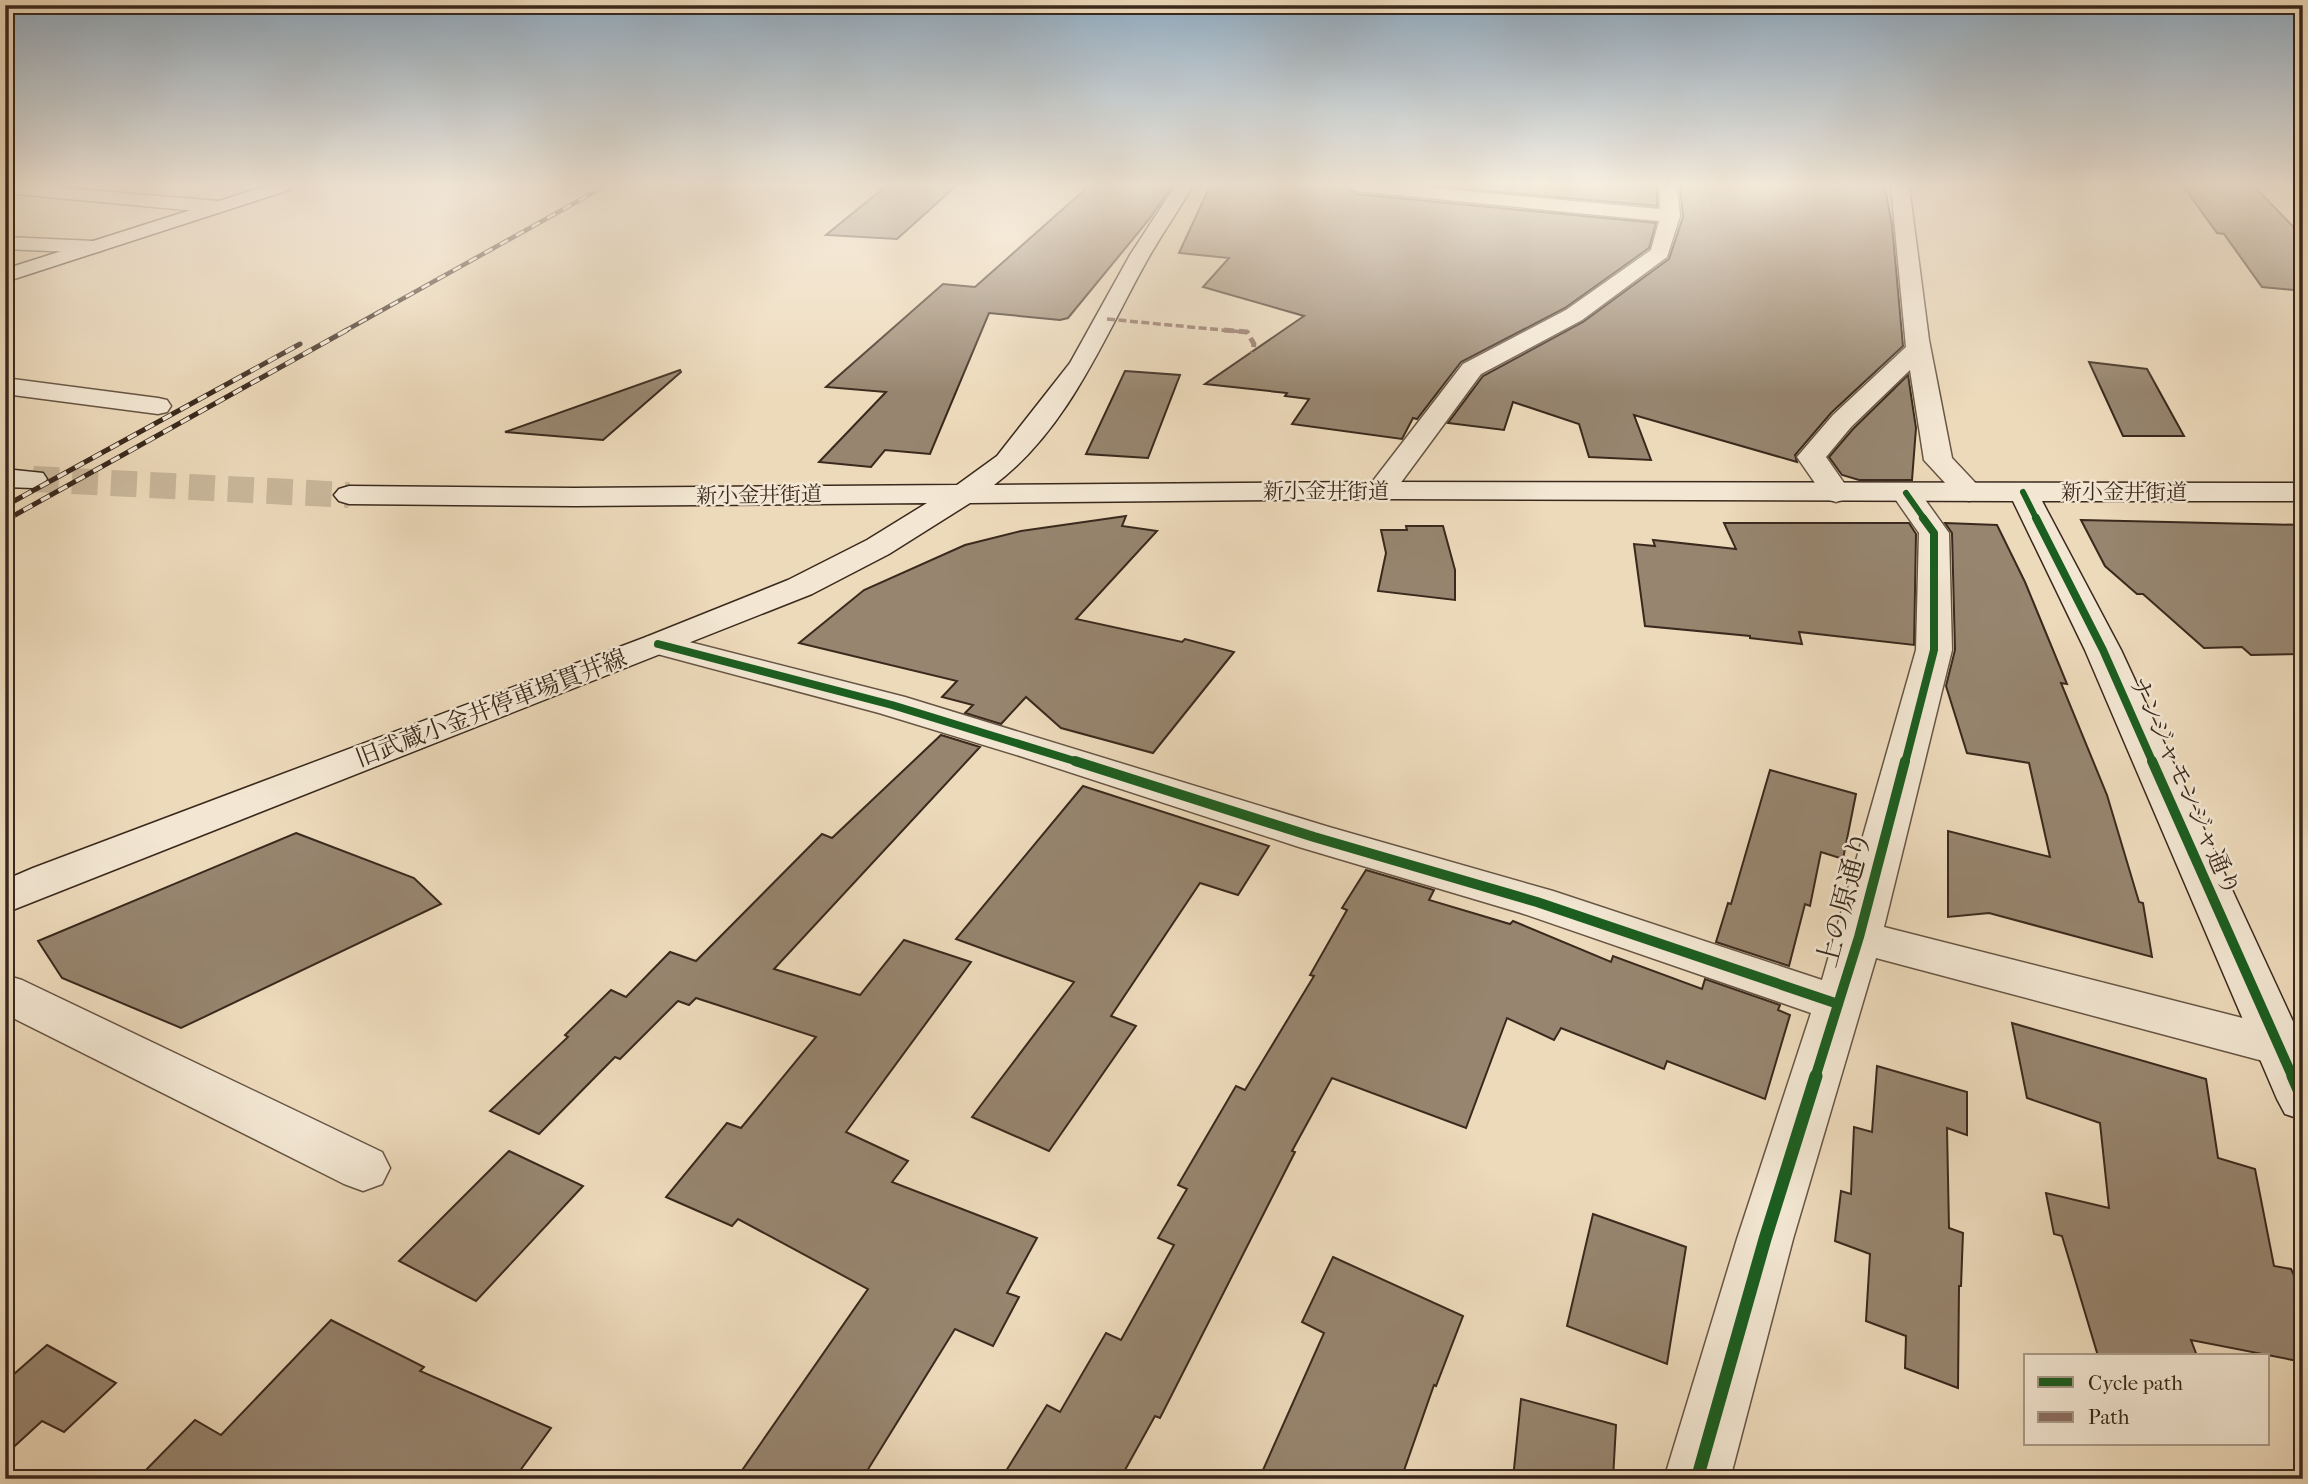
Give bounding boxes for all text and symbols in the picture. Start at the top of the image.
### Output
street label: 新小金井街道 [1263,479,1389,503]
street label: 新小金井街道 [2061,480,2187,504]
street label: 新小金井街道 [696,482,822,508]
street label: 旧武蔵小金井停車場貫井線 [352,643,630,773]
street label: ナンジャモンジャ通り [2124,672,2246,900]
street label: 上の原通り [1810,827,1878,971]
legend [2024,1354,2270,1446]
text: Cycle path [2088,1371,2183,1395]
text: Path [2088,1405,2130,1429]

